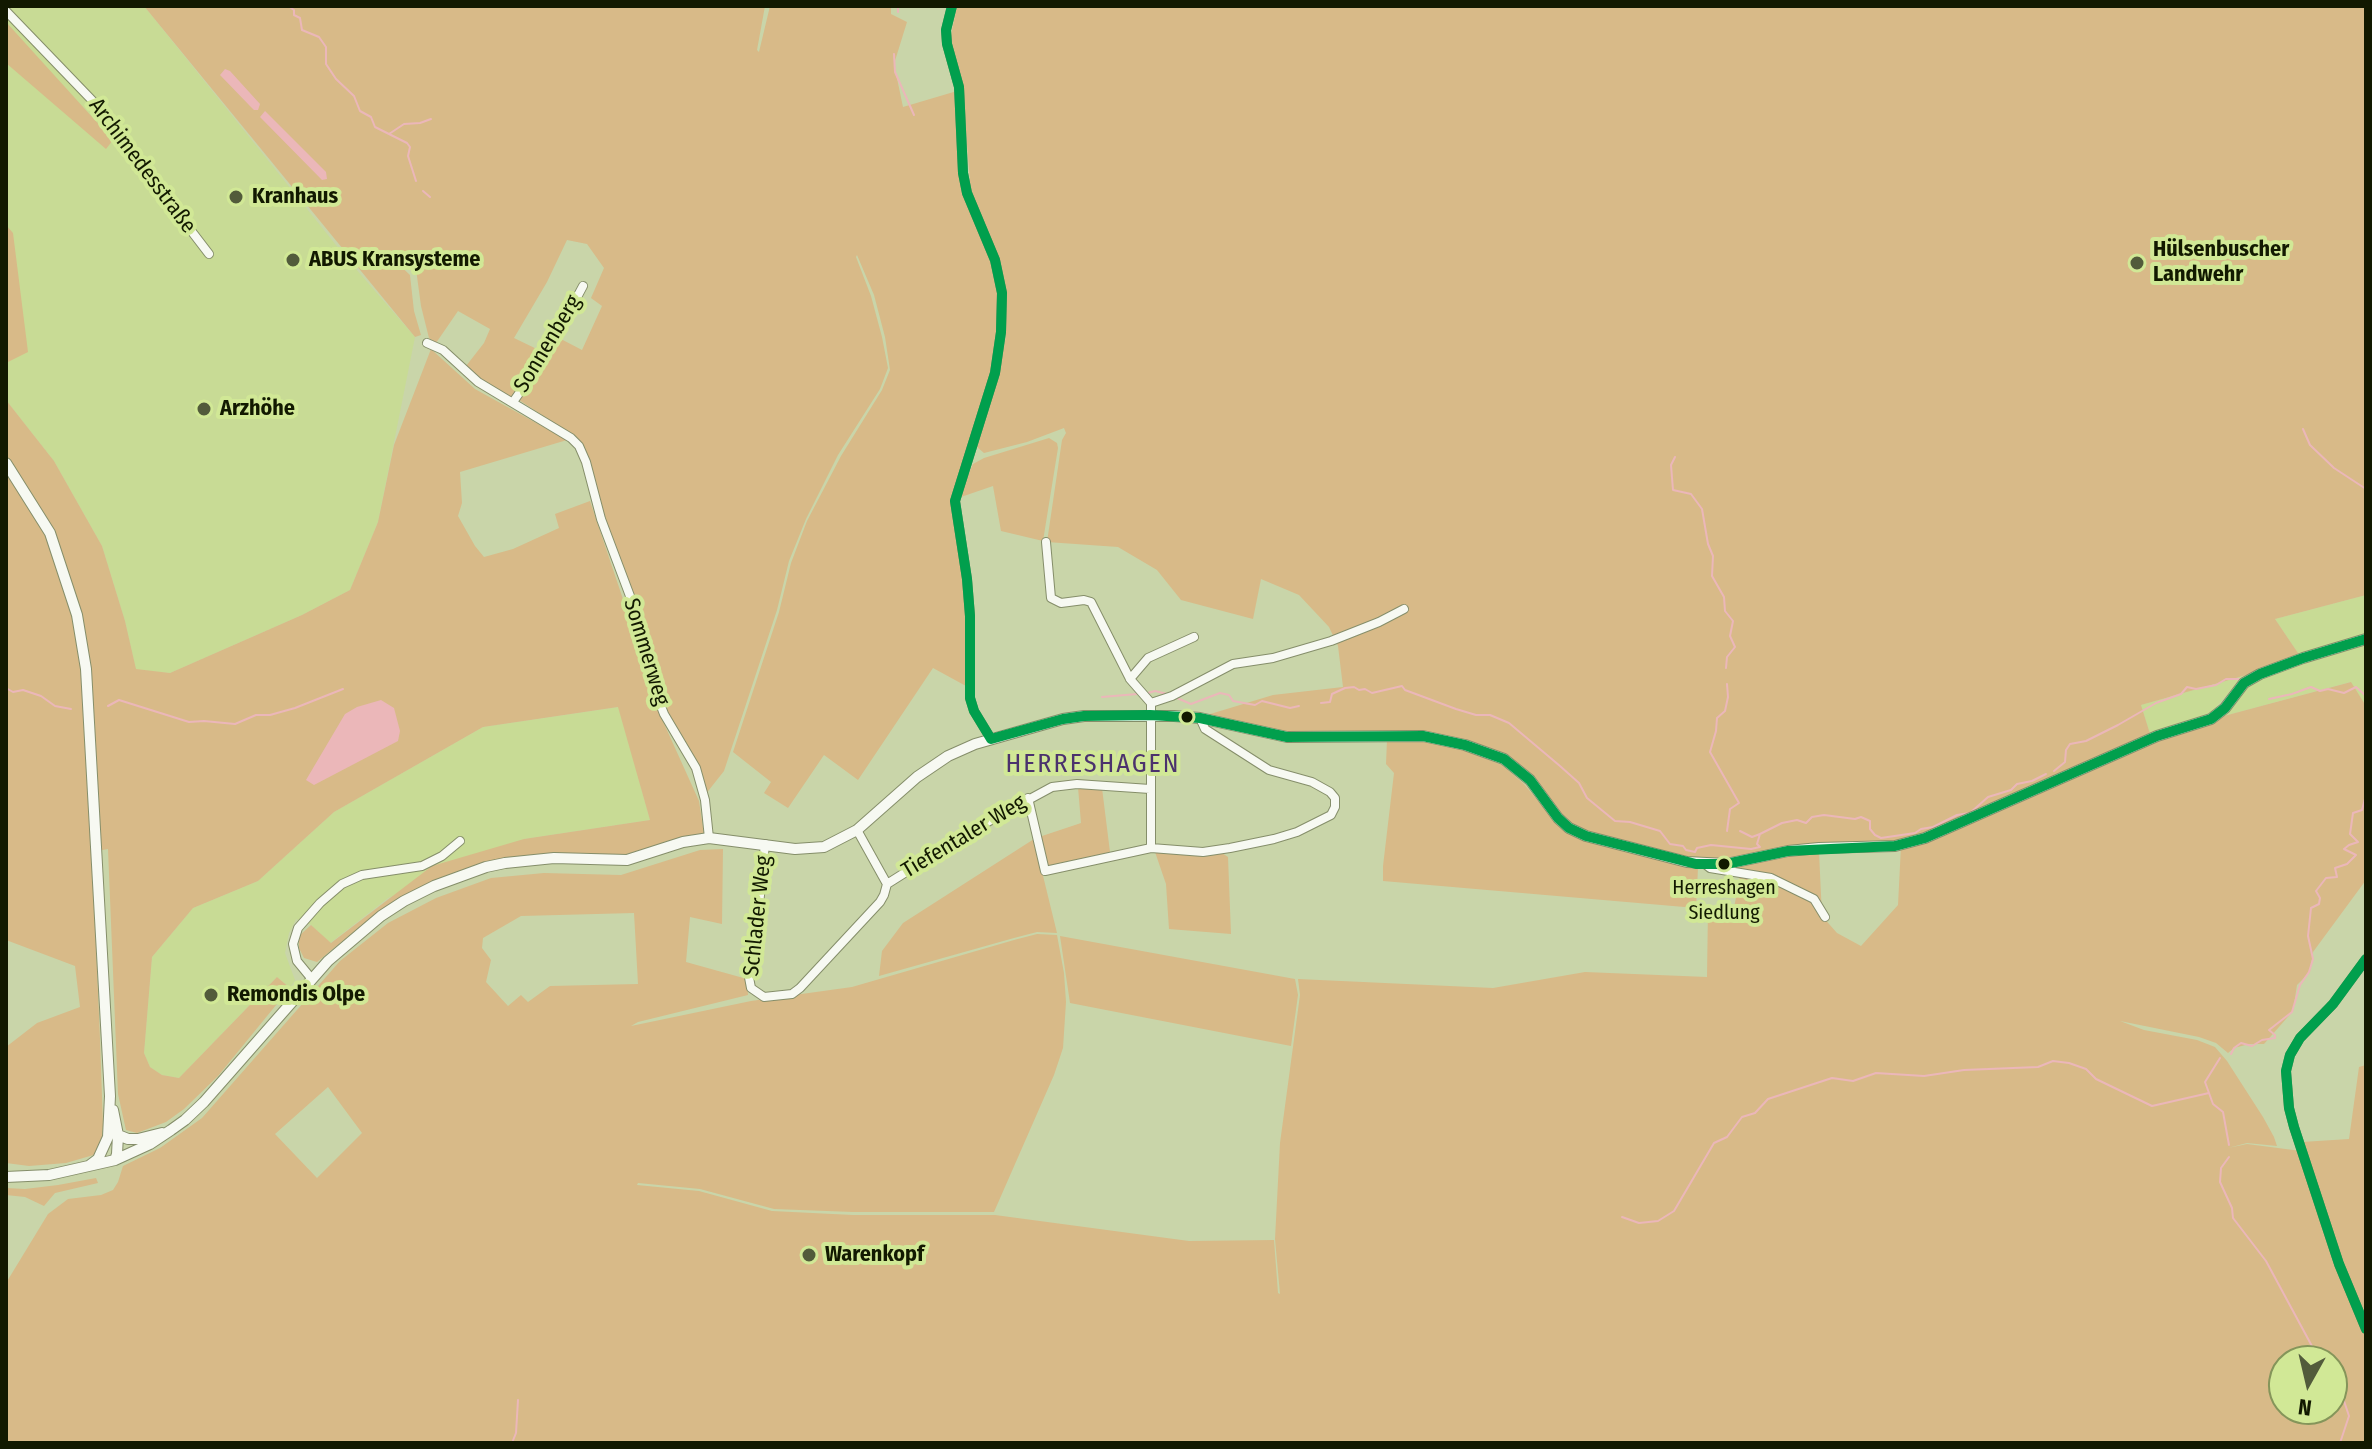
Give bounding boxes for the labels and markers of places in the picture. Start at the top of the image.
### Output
place label: Kranhaus [252,184,338,210]
marker: Kranhaus [227,188,245,206]
place label: Hülsenbuscher Landwehr [2153,237,2289,288]
place label: ABUS Kransysteme [309,247,480,273]
marker: ABUS Kransysteme [284,251,302,269]
marker: Hülsenbuscher Landwehr [2128,254,2146,272]
place label: Arzhöhe [220,396,295,422]
marker: Arzhöhe [195,400,213,418]
unlabelled marker [1179,709,1195,725]
marker: Herreshagen Siedlung [1716,856,1732,872]
place label: Herreshagen Siedlung [1672,876,1776,923]
place label: Remondis Olpe [227,982,365,1008]
marker: Remondis Olpe [202,986,220,1004]
place label: Warenkopf [825,1242,924,1268]
marker: Warenkopf [800,1246,818,1264]

